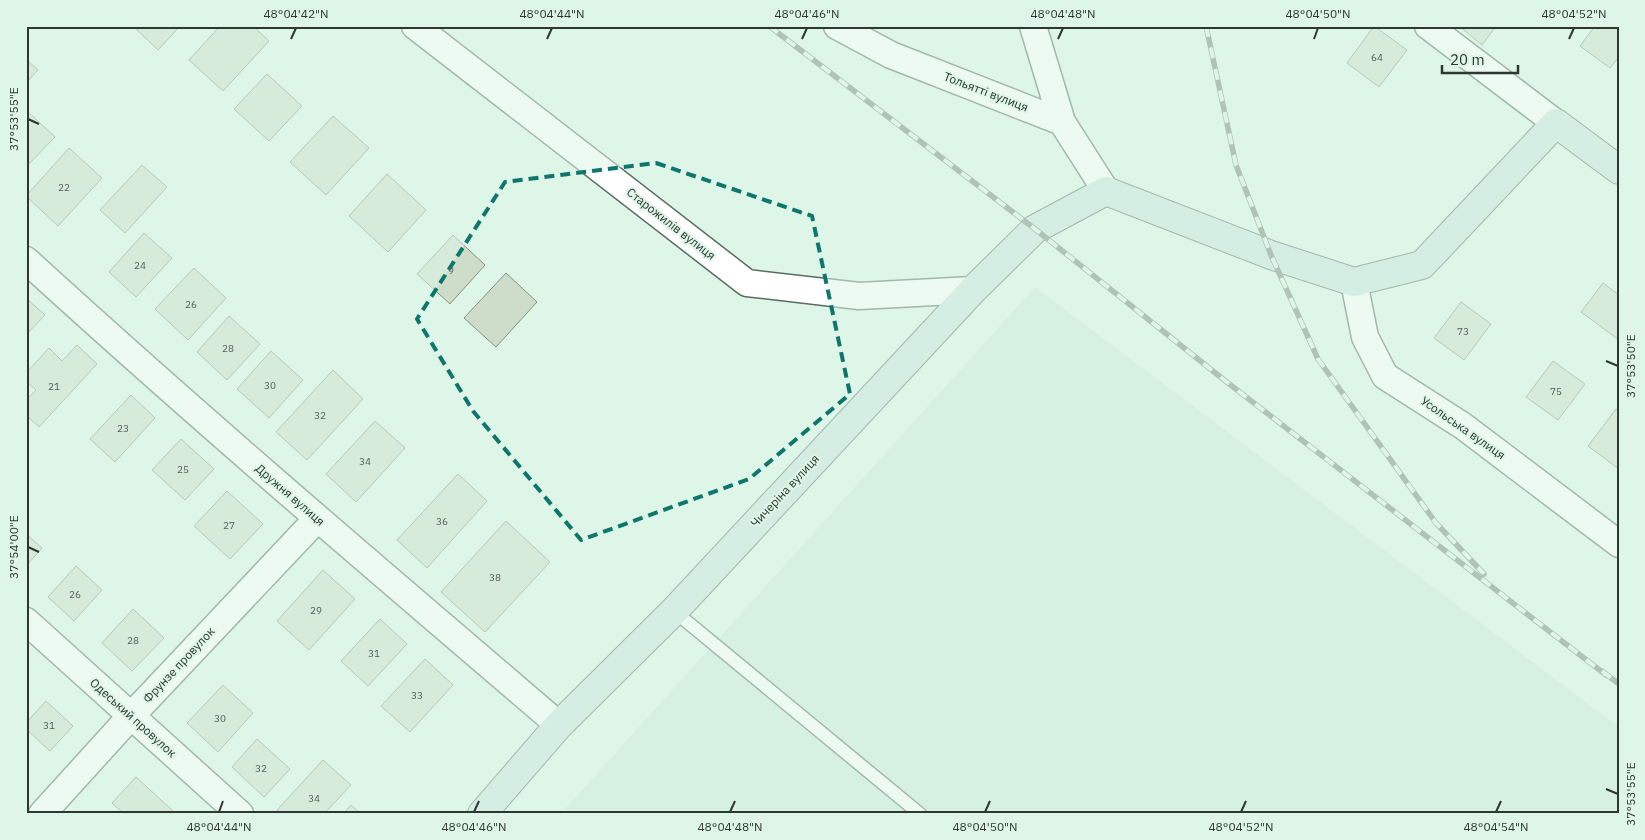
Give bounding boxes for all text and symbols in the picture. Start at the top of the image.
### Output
text: 48°04'42"N [263,6,329,21]
text: 48°04'44"N [519,6,585,21]
text: 48°04'46"N [774,6,840,21]
text: 48°04'48"N [1030,6,1096,21]
text: 48°04'50"N [1285,6,1351,21]
text: 48°04'52"N [1541,6,1607,21]
scale bar [1442,42,1519,74]
text: 20 m [1450,50,1485,69]
house number: 64 [1371,51,1383,64]
street label: Тольятті вулиця [942,69,1031,115]
text: 37°53'55"E [6,87,21,151]
house number: 22 [58,181,70,194]
street label: Старожилів вулиця [624,184,719,263]
house number: 24 [134,259,146,272]
house number: 9 [448,264,454,277]
house number: 26 [185,298,197,311]
house number: 73 [1457,325,1469,338]
text: 37°53'50"E [1623,334,1638,398]
house number: 28 [222,342,234,355]
house number: 30 [264,379,276,392]
house number: 21 [48,380,60,393]
house number: 75 [1550,385,1562,398]
street label: Усольська вулиця [1418,393,1508,462]
house number: 32 [314,409,326,422]
house number: 23 [117,422,129,435]
street label: Чичеріна вулиця [747,451,822,530]
house number: 34 [359,455,371,468]
street label: Дружня вулиця [253,460,328,529]
house number: 25 [177,463,189,476]
text: 37°54'00"E [6,515,21,579]
house number: 36 [436,515,448,528]
house number: 27 [223,519,235,532]
house number: 38 [489,571,501,584]
house number: 26 [69,588,81,601]
house number: 29 [310,604,322,617]
street label: Фрунзе провулок [140,623,218,706]
house number: 28 [127,634,139,647]
house number: 31 [368,647,380,660]
street label: Одеський провулок [87,675,180,761]
house number: 33 [411,689,423,702]
house number: 30 [214,712,226,725]
house number: 31 [43,719,55,732]
house number: 32 [255,762,267,775]
text: 37°53'55"E [1623,762,1638,826]
house number: 34 [308,792,320,805]
text: 48°04'44"N [186,819,252,834]
text: 48°04'46"N [441,819,507,834]
text: 48°04'48"N [697,819,763,834]
text: 48°04'50"N [952,819,1018,834]
text: 48°04'52"N [1208,819,1274,834]
text: 48°04'54"N [1463,819,1529,834]

